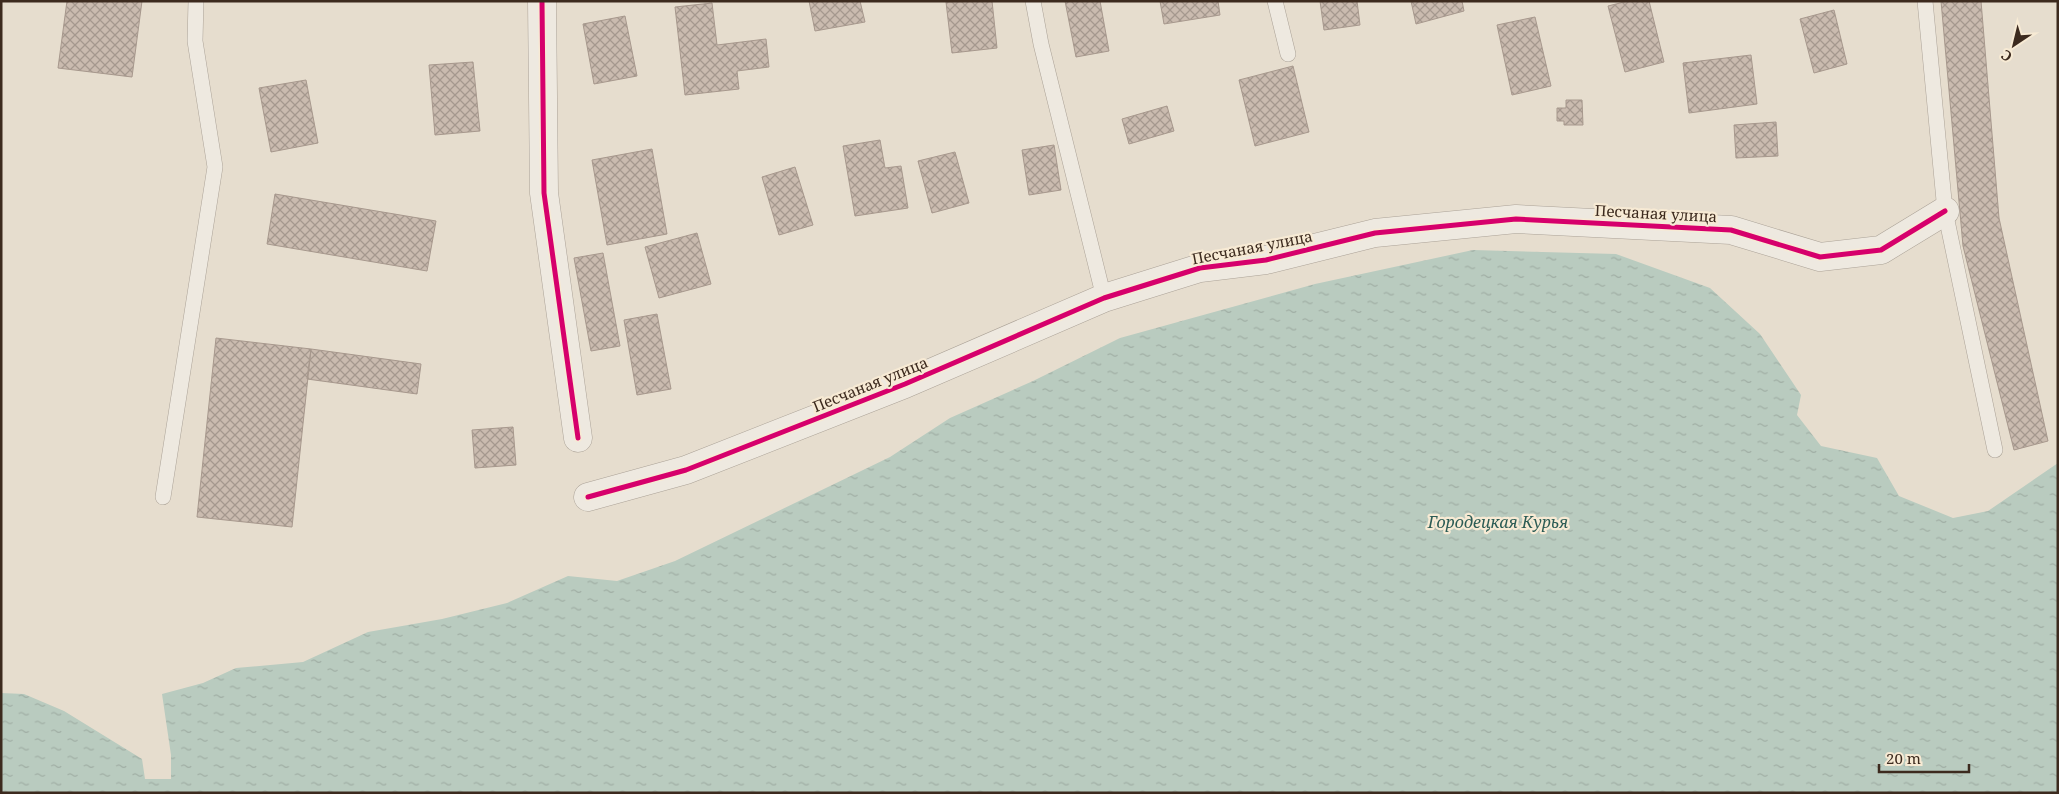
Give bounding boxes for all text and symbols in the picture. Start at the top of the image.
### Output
north arrow [1989,20,2039,70]
text: С [1997,46,2015,66]
street label: Песчаная улица [1594,200,1718,226]
street label: Песчаная улица [1190,225,1314,269]
street label: Песчаная улица [809,352,931,416]
water label: Городецкая Курья [1427,511,1568,533]
scale bar [1879,742,1969,774]
text: 20 m [1886,748,1921,768]

